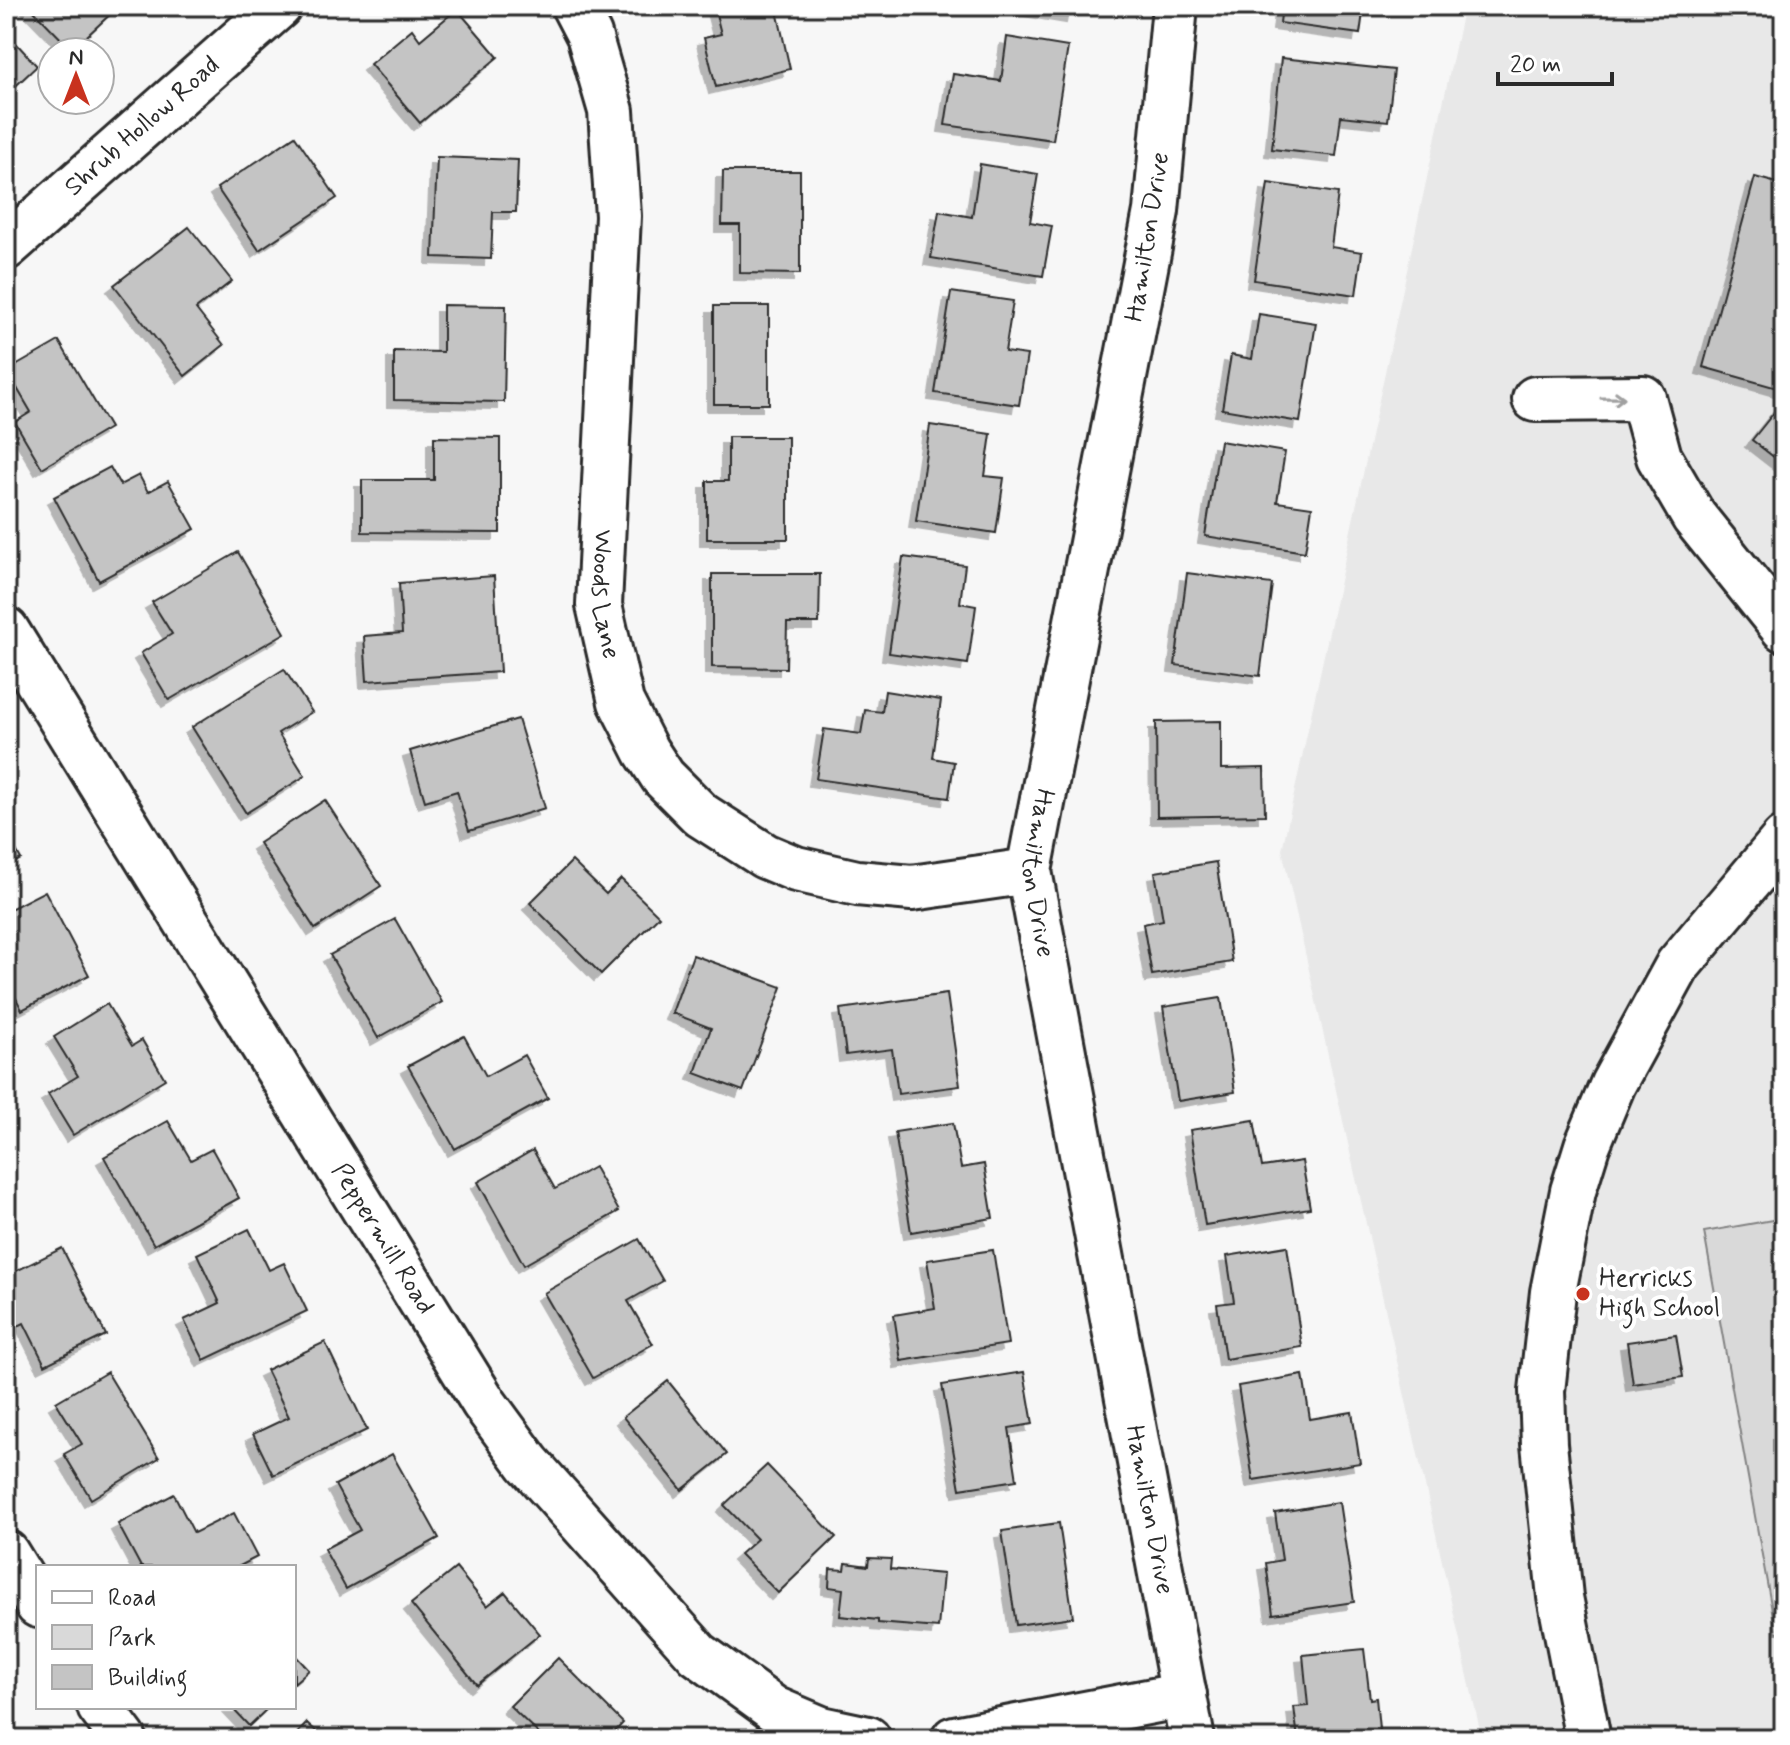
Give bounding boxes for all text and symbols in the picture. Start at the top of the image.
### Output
north arrow [36,36,116,116]
scale bar [1498,36,1612,86]
text: N [69,44,83,72]
street label: Shrub Hollow Road [58,49,227,204]
text: 20 m [1510,50,1561,81]
street label: Hamilton Drive [1118,150,1178,324]
one-way arrow [1599,390,1626,406]
street label: Woods Lane [582,528,628,662]
street label: Hamilton Drive [1012,786,1062,960]
street label: Peppermill Road [323,1157,442,1321]
place label: Herricks High School [1599,1262,1720,1329]
marker: Herricks High School [1574,1285,1592,1303]
street label: Hamilton Drive [1116,1422,1182,1597]
legend [36,1565,296,1709]
text: Road [108,1583,156,1614]
text: Park [108,1623,156,1654]
text: Building [108,1663,188,1697]

